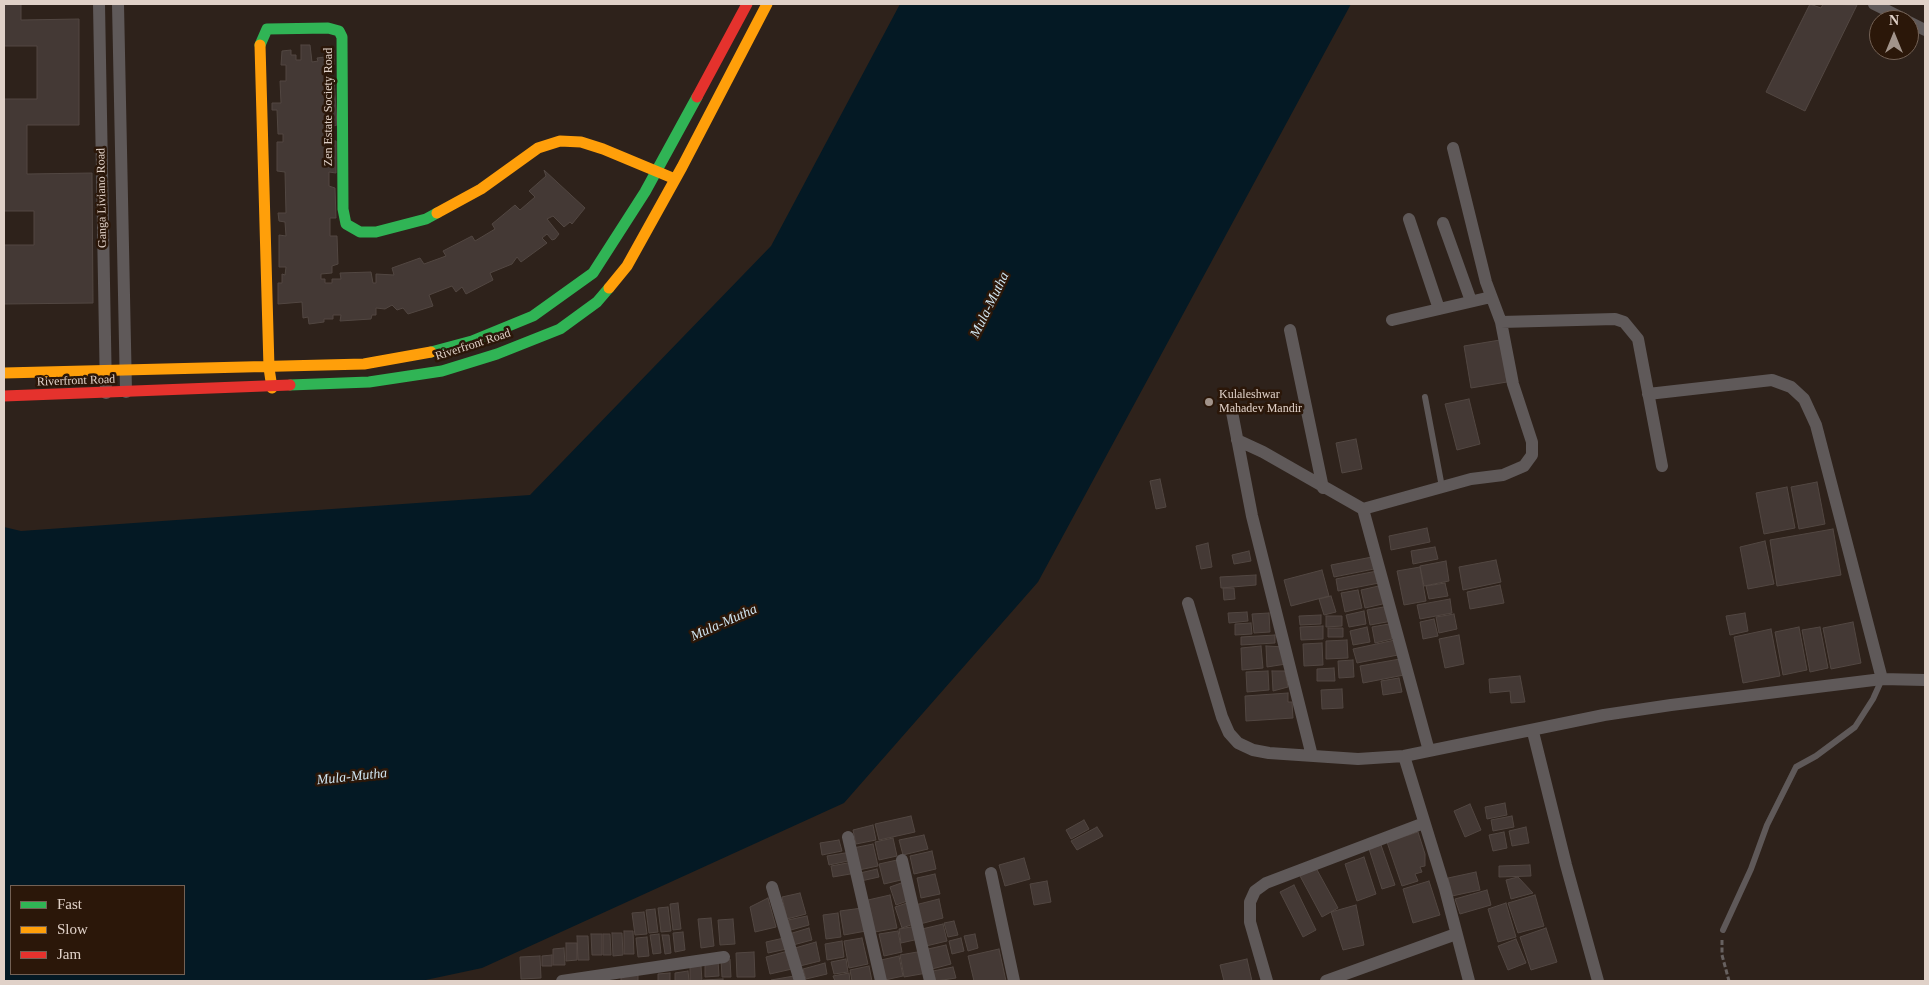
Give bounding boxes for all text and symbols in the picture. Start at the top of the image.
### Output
north arrow [1869,10,1919,60]
text: N [1889,13,1899,28]
street label: Zen Estate Society Road [322,48,336,166]
street label: Ganga Liviano Road [94,148,110,248]
water label: Mula-Mutha [967,270,1013,340]
street label: Riverfront Road [434,326,512,364]
street label: Riverfront Road [37,372,115,390]
place label: Kulaleshwar Mahadev Mandir [1219,388,1302,416]
marker: Kulaleshwar Mahadev Mandir [1203,396,1215,408]
water label: Mula-Mutha [688,601,760,645]
water label: Mula-Mutha [316,765,388,789]
legend [10,885,185,975]
text: Fast [57,896,82,912]
text: Slow [57,921,88,937]
text: Jam [57,946,81,962]

